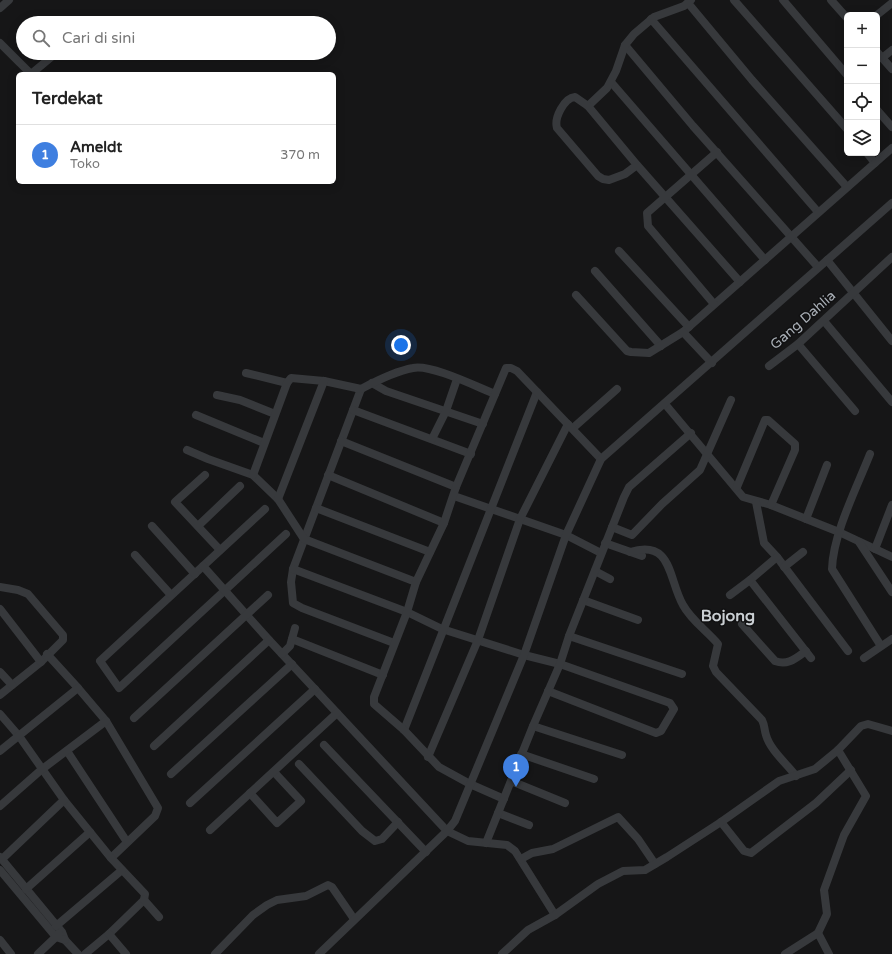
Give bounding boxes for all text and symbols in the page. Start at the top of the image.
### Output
map controls [844,12,880,156]
button: + [844,12,880,48]
search box [16,16,336,60]
icon: search [30,27,52,49]
text: Cari di sini [62,29,135,47]
button: − [844,48,880,84]
button: locate [844,84,880,120]
text: Terdekat [32,88,102,109]
button: layers [844,120,880,156]
text: Ameldt [70,138,122,156]
text: 1 [41,147,49,163]
text: 370 m [280,147,320,163]
text: Toko [70,156,100,172]
street label: Gang Dahlia [767,287,839,353]
your location [391,335,411,355]
district label: Bojong [701,606,755,626]
pin: 1 [503,754,529,787]

